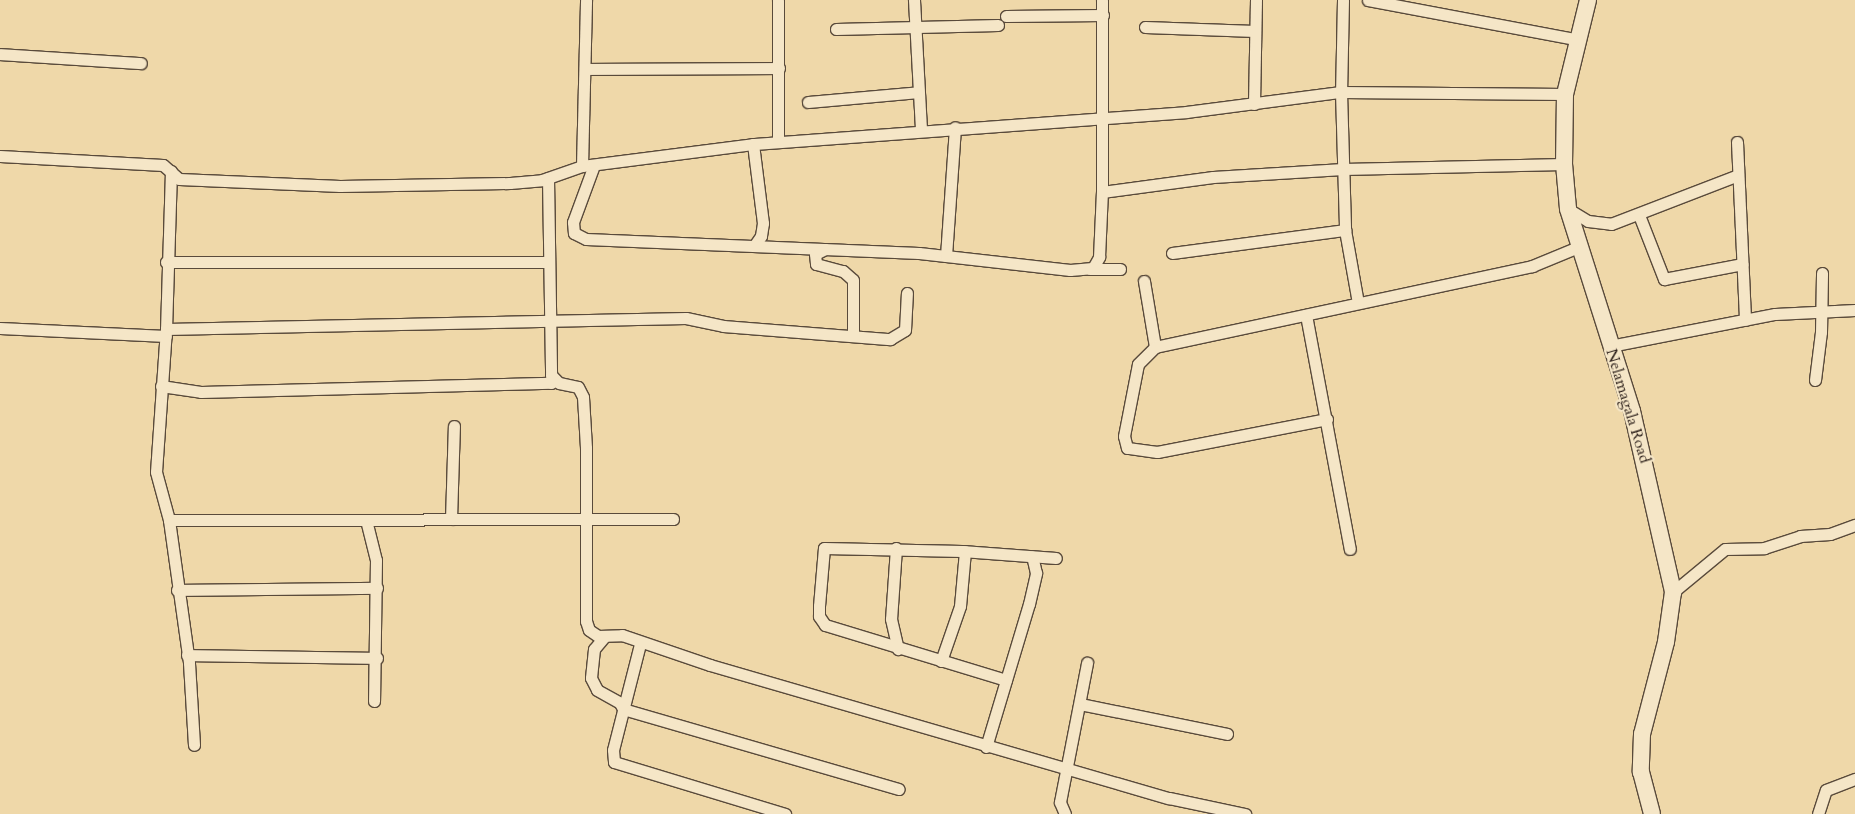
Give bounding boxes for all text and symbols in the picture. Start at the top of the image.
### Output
street label: Nelamagala Road [1601,346,1655,466]

